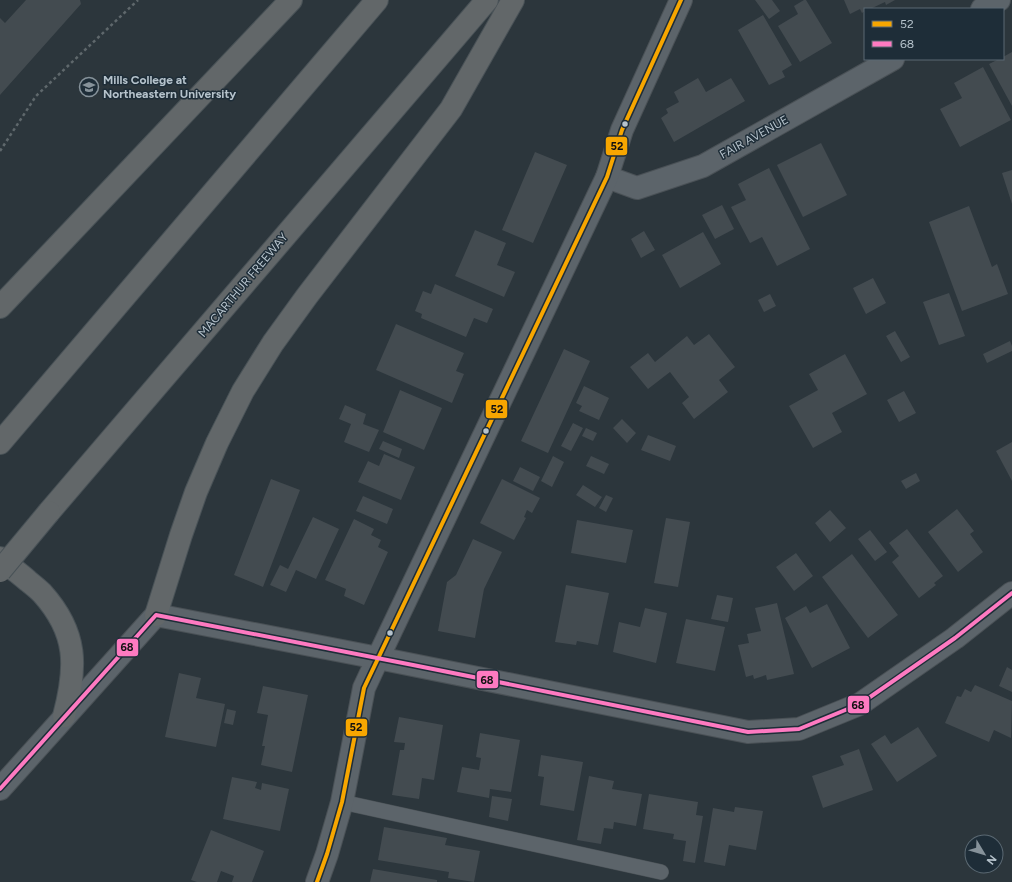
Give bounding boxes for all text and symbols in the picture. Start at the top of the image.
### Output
legend [864,8,1004,60]
text: 52 [900,17,914,31]
text: 68 [900,37,914,51]
place label: Mills College at Northeastern University [103,73,236,101]
school or university icon: Mills College at Northeastern University [78,76,100,98]
street label: FAIR AVENUE [717,112,791,162]
unlabelled marker [620,119,630,129]
line badge: 52 [605,136,628,156]
text: 52 [611,140,623,153]
street label: MACARTHUR FREEWAY [195,230,291,340]
line badge: 52 [485,399,508,419]
text: 52 [491,403,503,416]
unlabelled marker [481,426,491,436]
unlabelled marker [385,628,395,638]
line badge: 68 [116,638,139,657]
text: 68 [120,641,134,654]
line badge: 68 [476,670,499,689]
text: 68 [480,674,494,687]
line badge: 68 [847,695,870,714]
text: 68 [851,699,865,712]
line badge: 52 [345,718,368,737]
text: 52 [350,721,362,734]
north arrow [964,834,1004,874]
text: N [984,852,999,867]

